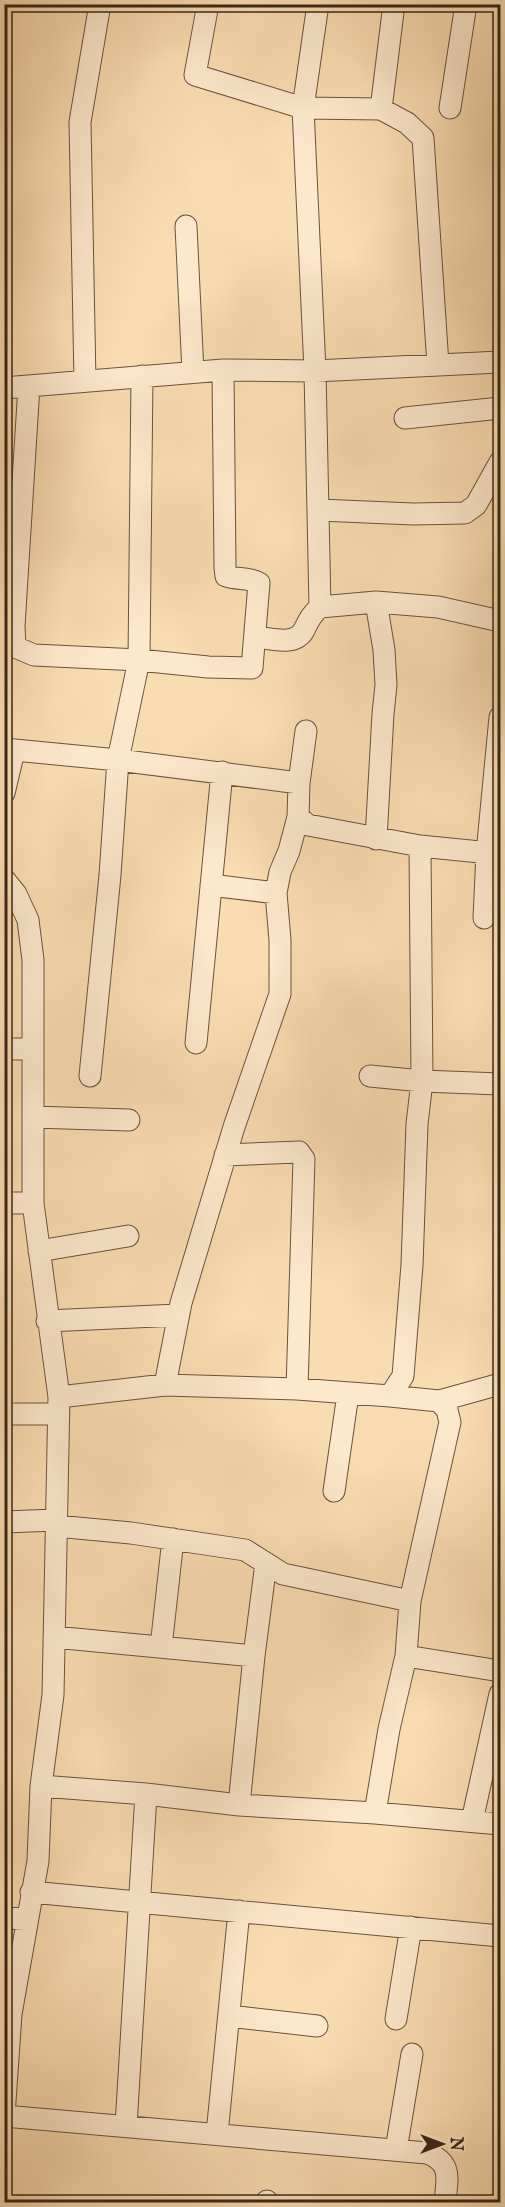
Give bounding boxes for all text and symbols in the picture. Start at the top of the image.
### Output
north arrow [412,2114,472,2174]
text: N [445,2136,465,2151]

